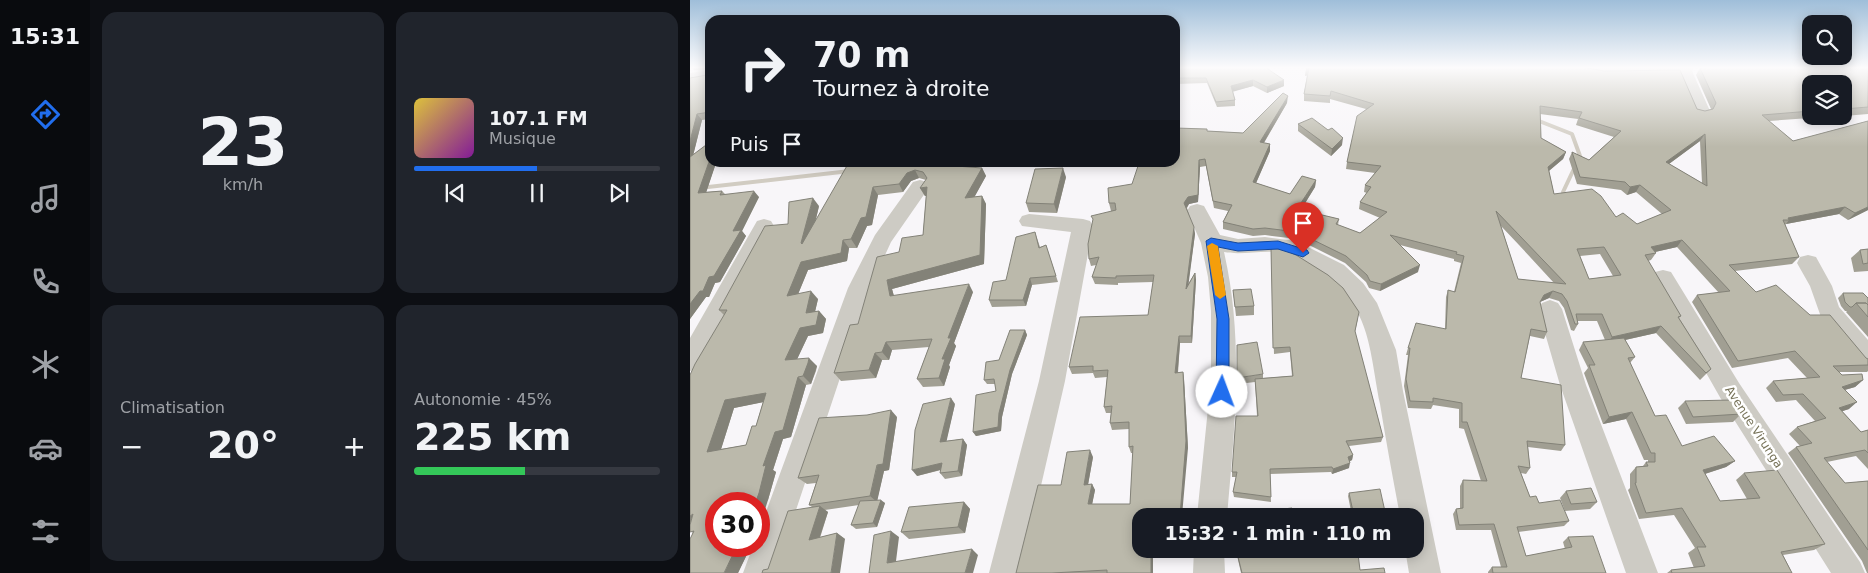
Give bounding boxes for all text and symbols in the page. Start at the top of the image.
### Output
map controls [1802,15,1852,125]
button: search [1802,15,1852,65]
text: 15:31 [10,24,80,49]
icon: right [730,35,795,100]
text: 70 m [813,35,910,75]
button: layers [1802,75,1852,125]
text: Tournez à droite [813,76,990,101]
icon: directions [28,97,63,132]
text: 23 [198,105,288,180]
text: 107.1 FM [489,107,588,129]
text: Musique [489,129,556,148]
icon: arrive [778,130,806,158]
text: Puis [730,133,768,155]
text: km/h [223,175,263,194]
icon: previous [441,179,469,207]
icon: pause [523,179,551,207]
icon: next [605,179,633,207]
icon: music [28,181,63,216]
pin [1282,202,1324,253]
icon: arrive [1289,209,1317,237]
icon: phone [28,264,63,299]
icon: climate [28,347,63,382]
position arrow [1195,365,1247,417]
street label: Avenue Virunga [1722,383,1786,471]
text: Autonomie · 45% [414,390,552,409]
text: Climatisation [120,398,225,417]
text: 225 km [414,415,571,459]
text: 20° [207,423,279,467]
text: − [120,430,143,463]
text: + [343,430,366,463]
icon: car [28,431,63,466]
speed limit sign: 30 [705,492,770,557]
icon: filters [28,514,63,549]
text: 15:32 · 1 min · 110 m [1164,522,1392,544]

